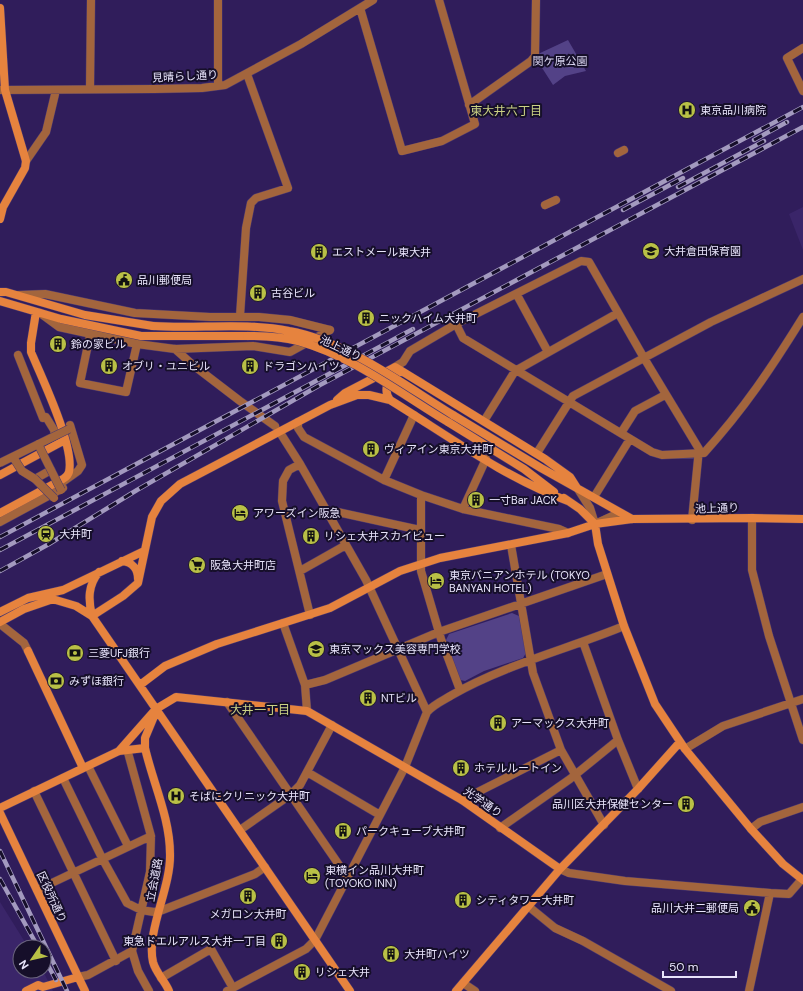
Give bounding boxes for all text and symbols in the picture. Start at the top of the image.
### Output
park label: 関ケ原公園 [533,54,588,68]
street label: 見晴らし通り [152,67,218,85]
hospital icon: 東京品川病院 [677,100,697,120]
district label: 東大井六丁目 [470,103,542,119]
place label: 東京品川病院 [700,103,766,117]
school or university icon: 大井倉田保育園 [641,241,661,261]
building icon: エストメール東大井 [309,242,329,262]
place label: 大井倉田保育園 [664,244,741,258]
place label: エストメール東大井 [332,245,431,259]
public building icon: 品川郵便局 [114,270,134,290]
place label: 品川郵便局 [137,273,192,287]
building icon: 古谷ビル [248,283,268,303]
place label: 古谷ビル [271,286,315,300]
building icon: ニックハイム大井町 [356,308,376,328]
place label: ニックハイム大井町 [379,311,477,325]
street label: 池上通り [318,332,364,364]
building icon: 鈴の家ビル [48,334,68,354]
place label: 鈴の家ビル [71,337,126,351]
building icon: オブリ・ユニビル [99,356,119,376]
building icon: ドラゴンハイツ [240,356,260,376]
place label: オブリ・ユニビル [122,359,210,373]
place label: ドラゴンハイツ [263,359,340,373]
building icon: ヴィアイン東京大井町 [361,439,381,459]
place label: ヴィアイン東京大井町 [384,442,493,456]
building icon: 一寸Bar JACK [466,490,486,510]
place label: 一寸Bar JACK [489,493,558,507]
street label: 池上通り [695,500,739,516]
hotel icon: アワーズイン阪急 [230,503,250,523]
place label: アワーズイン阪急 [253,506,340,520]
station icon: 大井町 [36,524,56,544]
building icon: リシェ大井スカイビュー [301,526,321,546]
place label: 大井町 [59,527,92,541]
place label: リシェ大井スカイビュー [324,529,445,543]
supermarket icon: 阪急大井町店 [187,555,207,575]
place label: 阪急大井町店 [210,558,276,572]
place label: 東京バニアンホテル (TOKYO BANYAN HOTEL) [449,568,590,595]
hotel icon: 東京バニアンホテル (TOKYO BANYAN HOTEL) [426,571,446,591]
school or university icon: 東京マックス美容専門学校 [306,639,326,659]
place label: 東京マックス美容専門学校 [329,642,461,656]
bank icon: 三菱UFJ銀行 [65,643,85,663]
place label: 三菱UFJ銀行 [88,646,150,660]
bank icon: みずほ銀行 [46,671,66,691]
place label: みずほ銀行 [69,674,124,688]
building icon: NTビル [358,688,378,708]
place label: NTビル [381,691,417,705]
district label: 大井一丁目 [230,702,290,718]
building icon: アーマックス大井町 [488,713,508,733]
place label: アーマックス大井町 [511,716,609,730]
building icon: ホテルルートイン [451,758,471,778]
place label: ホテルルートイン [474,761,562,775]
street label: 光学通り [461,784,505,820]
hospital icon: そばにクリニック大井町 [166,786,186,806]
place label: そばにクリニック大井町 [189,789,310,803]
building icon: 品川区大井保健センター [676,794,696,814]
place label: 品川区大井保健センター [552,797,673,811]
building icon: パークキューブ大井町 [333,821,353,841]
place label: パークキューブ大井町 [356,824,465,838]
street label: 立会道路 [143,857,165,903]
place label: 東横イン品川大井町 (TOYOKO INN) [325,863,424,890]
hotel icon: 東横イン品川大井町 (TOYOKO INN) [302,866,322,886]
street label: 区役所通り [34,869,70,925]
building icon: メガロン大井町 [238,886,258,906]
building icon: シティタワー大井町 [453,890,473,910]
place label: シティタワー大井町 [476,893,574,907]
public building icon: 品川大井二郵便局 [742,898,762,918]
place label: 品川大井二郵便局 [651,901,739,915]
place label: メガロン大井町 [210,907,287,921]
building icon: 東急ドエルアルス大井一丁目 [269,931,289,951]
place label: 東急ドエルアルス大井一丁目 [123,934,266,948]
north arrow [12,939,52,979]
building icon: 大井町ハイツ [381,944,401,964]
place label: 大井町ハイツ [404,947,470,961]
scale bar [663,953,736,979]
text: N [16,957,32,972]
text: 50 m [669,959,698,975]
building icon: リシェ大井 [292,962,312,982]
place label: リシェ大井 [315,965,370,979]

